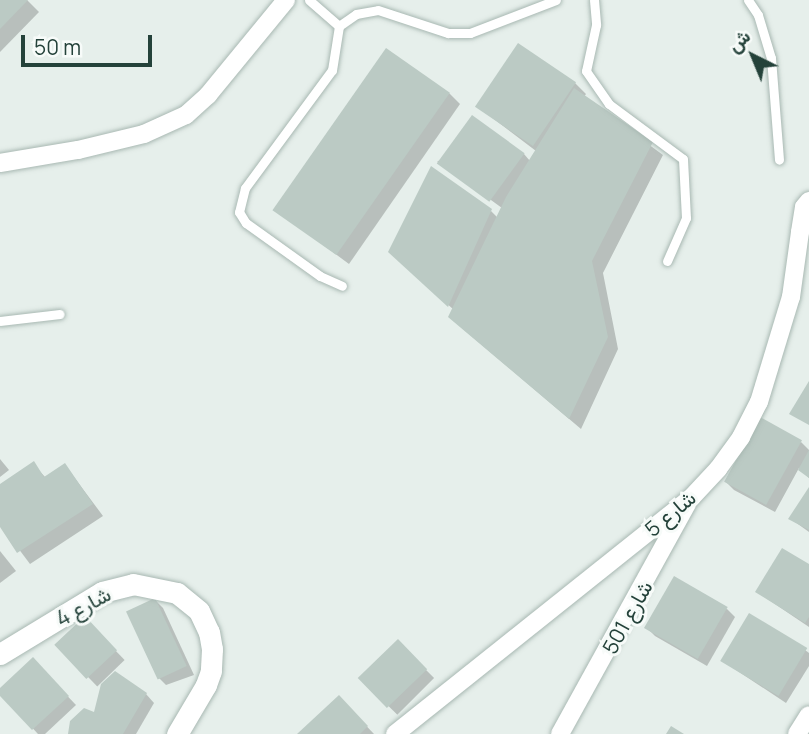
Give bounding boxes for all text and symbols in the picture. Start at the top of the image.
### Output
scale bar [24,21,156,65]
north arrow [718,21,788,91]
text: ش [721,23,756,58]
text: 50 m [34,33,81,61]
street label: شارع 5 [639,485,701,541]
street label: شارع 501 [597,576,657,658]
street label: شارع 4 [51,581,115,631]

